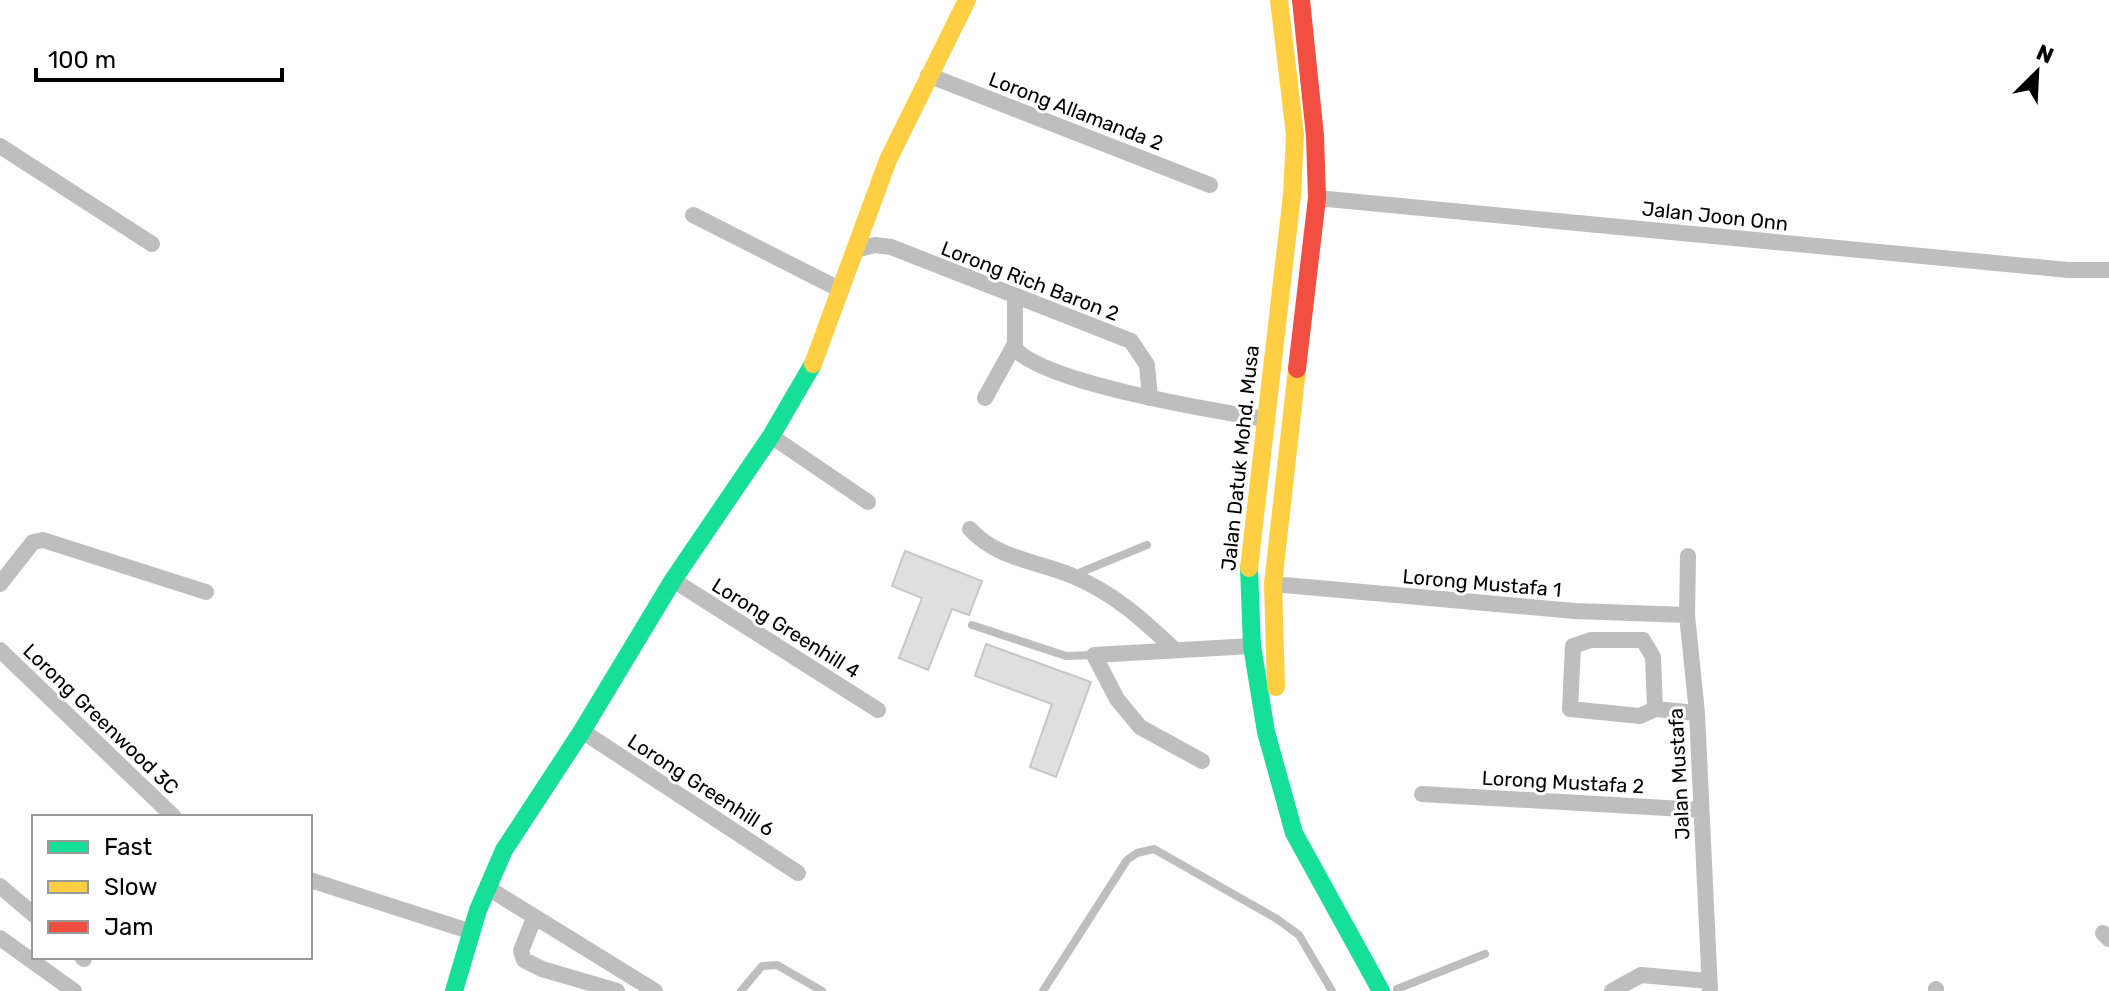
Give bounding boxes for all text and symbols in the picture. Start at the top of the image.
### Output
scale bar [36,32,282,82]
north arrow [1997,32,2077,112]
text: N [2032,39,2058,70]
text: 100 m [48,46,116,74]
street label: Lorong Allamanda 2 [986,67,1166,155]
street label: Jalan Joon Onn [1641,196,1789,236]
street label: Lorong Rich Baron 2 [938,236,1122,326]
street label: Jalan Datuk Mohd. Musa [1216,344,1264,572]
street label: Lorong Mustafa 1 [1402,564,1562,602]
street label: Lorong Greenhill 4 [708,573,864,683]
street label: Lorong Greenwood 3C [18,639,184,799]
street label: Jalan Mustafa [1664,707,1694,841]
street label: Lorong Greenhill 6 [623,729,779,841]
street label: Lorong Mustafa 2 [1481,766,1645,798]
legend [32,815,312,959]
text: Fast [104,833,152,861]
text: Slow [104,873,157,901]
text: Jam [104,913,154,941]

